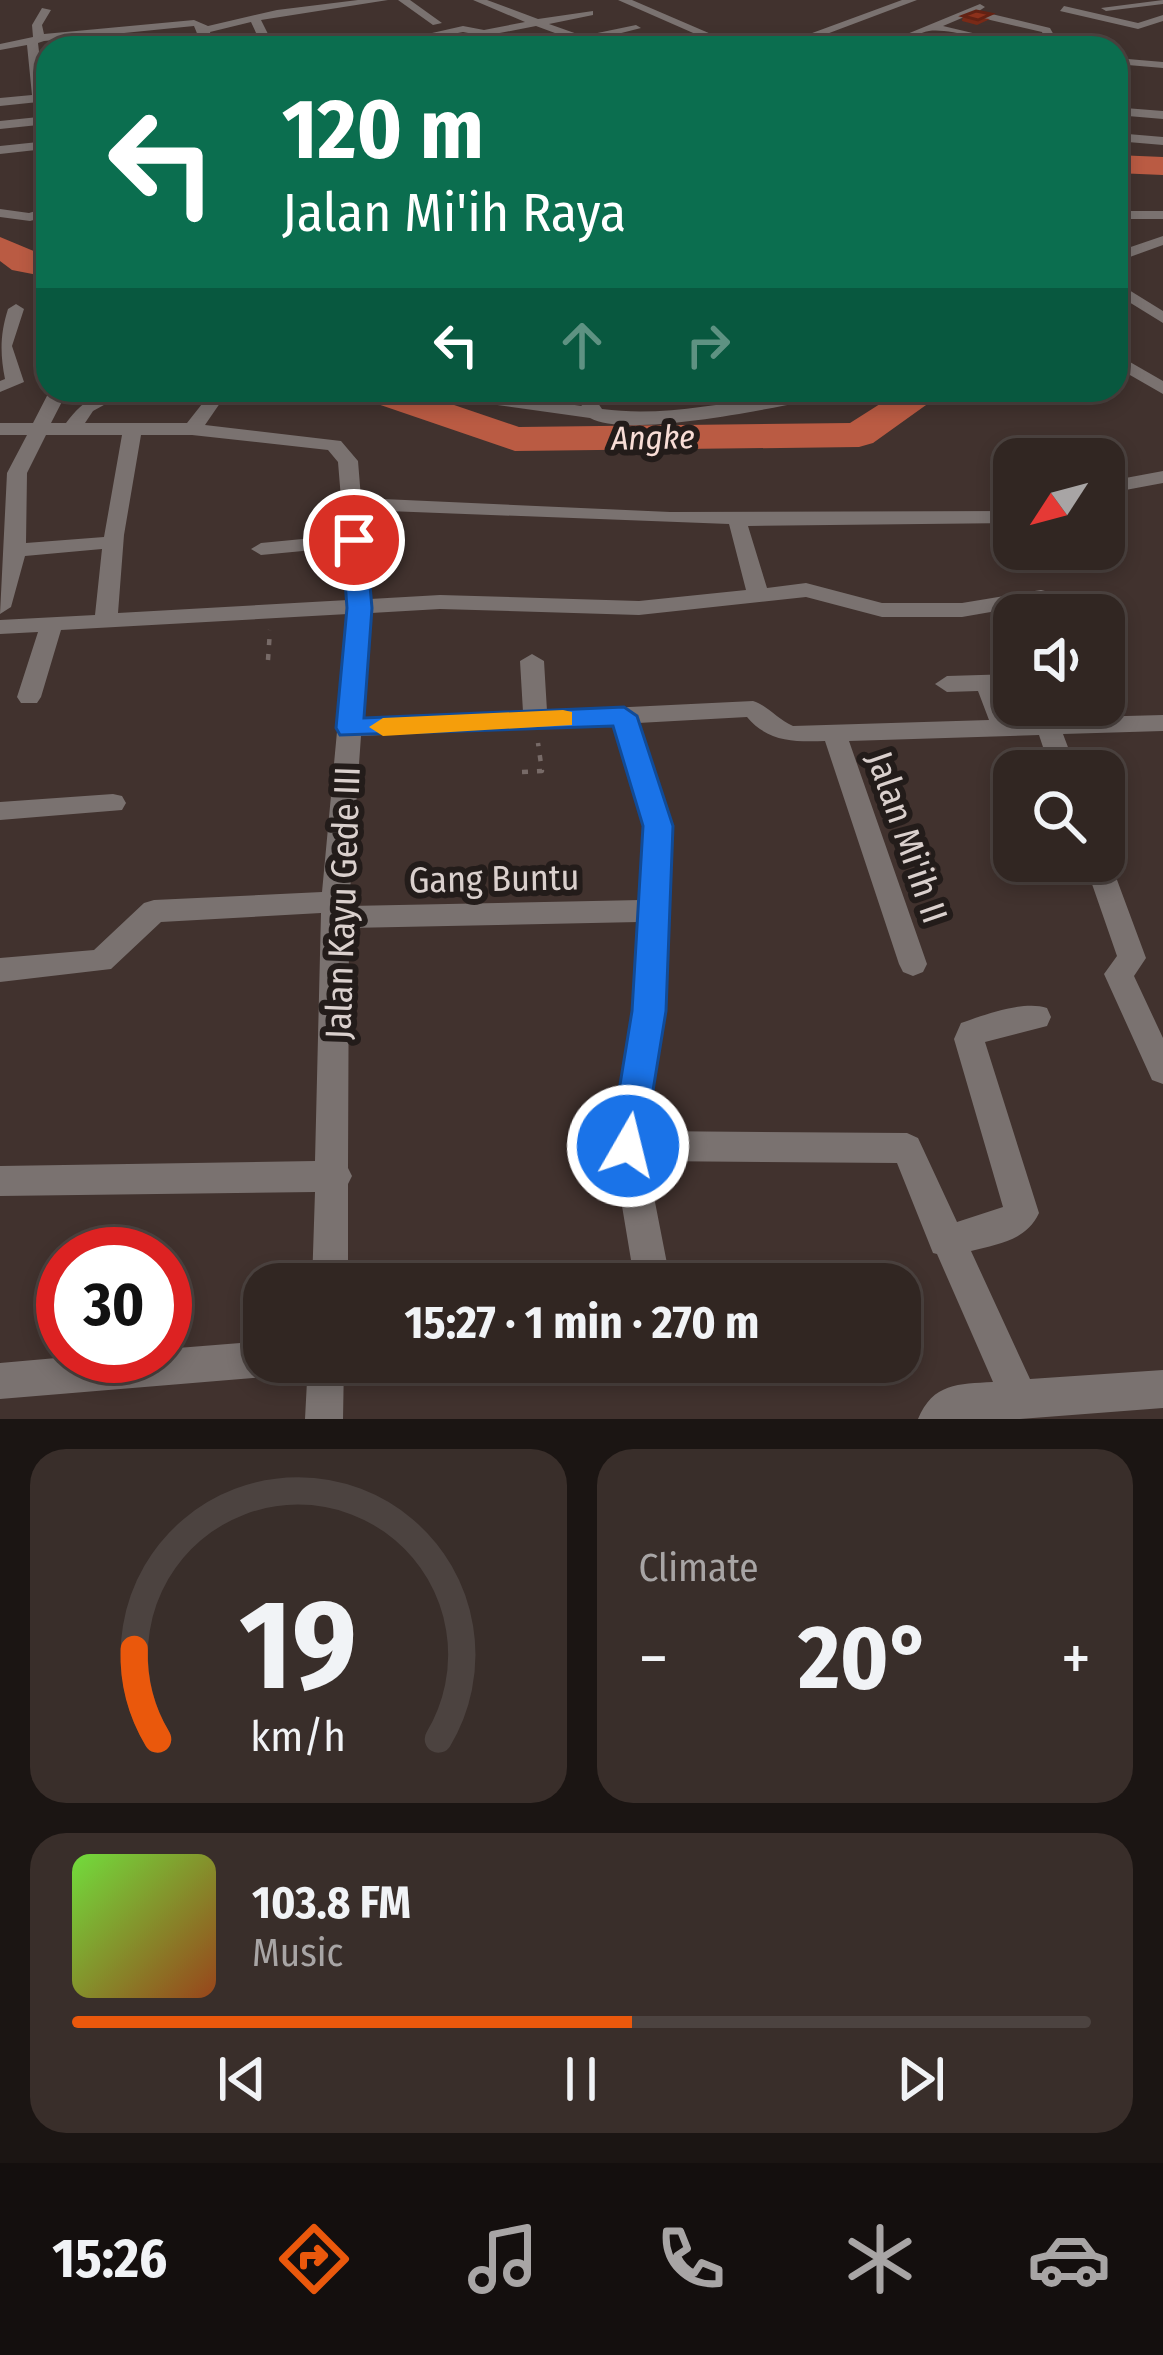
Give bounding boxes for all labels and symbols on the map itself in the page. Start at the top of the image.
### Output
water label: Angke [610,417,695,459]
north arrow [993,438,1125,570]
pin [303,489,405,591]
street label: Jalan Mi'ih II [857,746,957,929]
street label: Jalan Kayu Gede III [316,766,370,1040]
street label: Gang Buntu [408,856,580,902]
position arrow [565,1083,691,1209]
speed limit sign: 30 [36,1227,192,1383]

